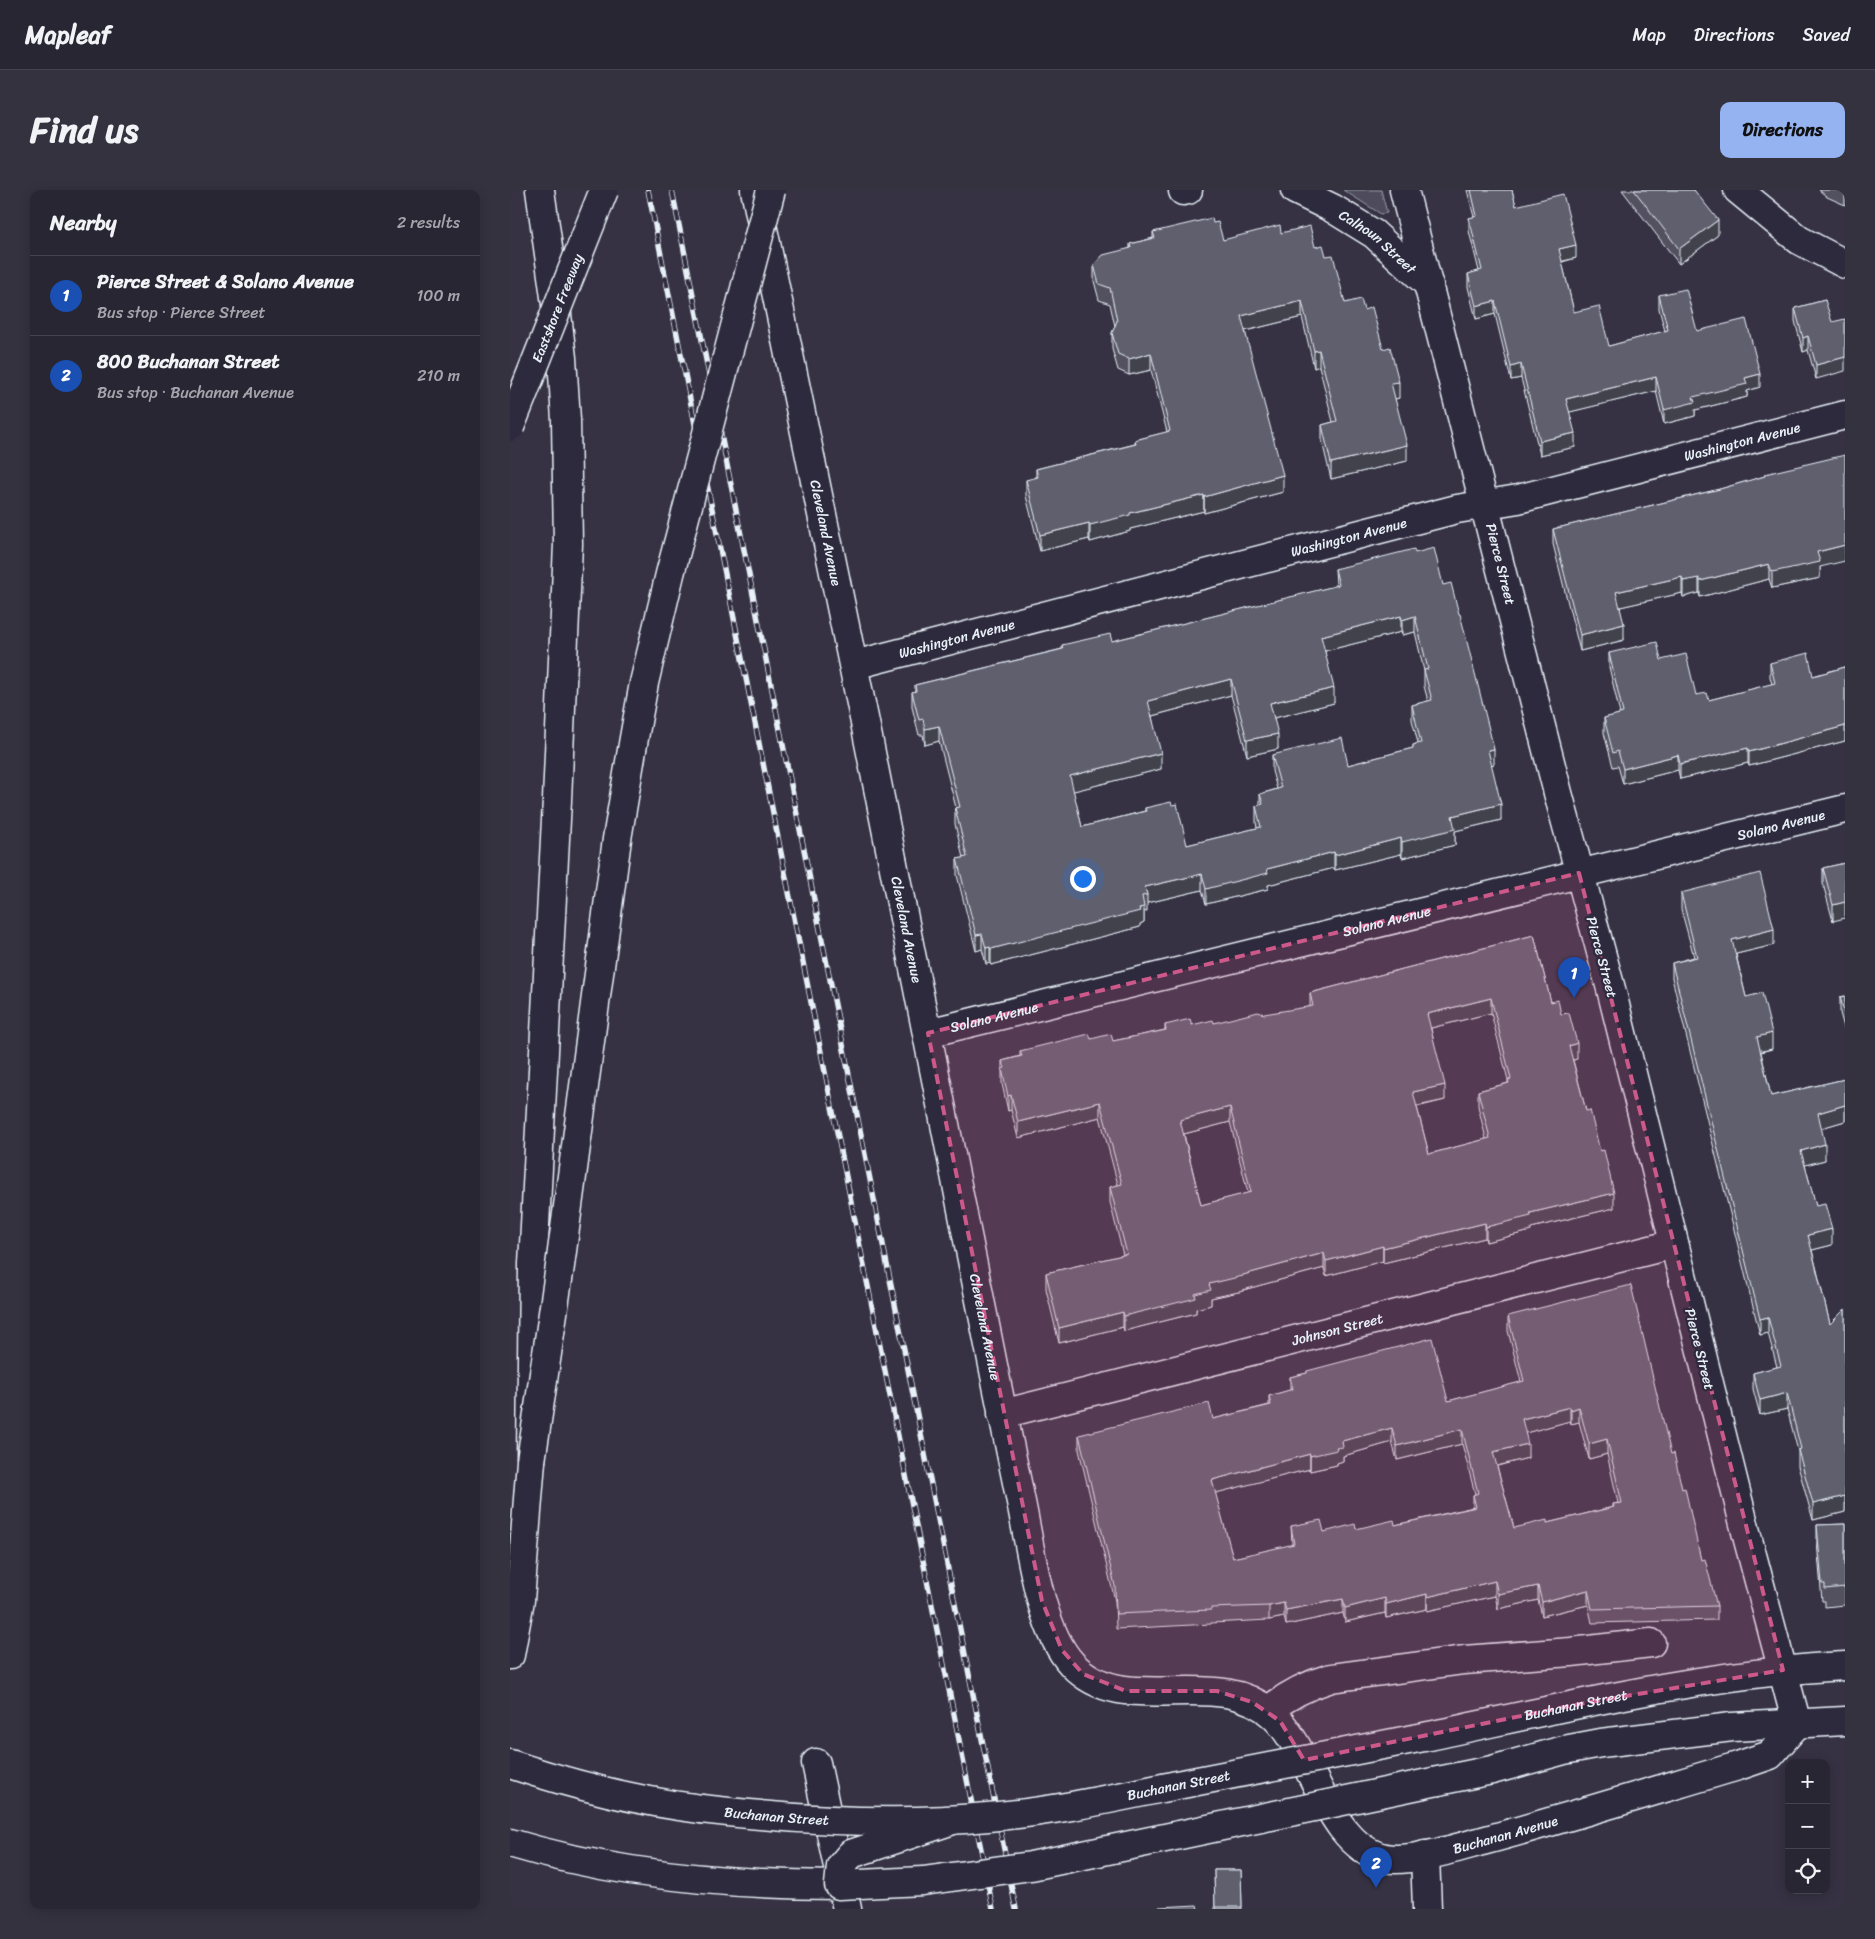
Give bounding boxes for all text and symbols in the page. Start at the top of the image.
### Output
text: Mapleaf [25,14,111,56]
text: Map [1633,19,1666,51]
text: Directions [1694,19,1775,51]
text: Saved [1803,19,1850,51]
text: Find us [30,99,138,161]
button: Directions [1720,102,1845,158]
street label: Calhoun Street [1334,203,1423,281]
text: Nearby [50,204,116,242]
text: 2 results [397,208,460,237]
street label: Eastshore Freeway [525,249,591,367]
text: Pierce Street & Solano Avenue [97,265,354,298]
text: 1 [63,281,69,310]
text: 100 m [416,281,460,310]
text: Bus stop · Pierce Street [97,298,265,327]
text: 800 Buchanan Street [97,345,279,378]
text: 2 [61,361,71,390]
text: 210 m [417,361,460,390]
text: Bus stop · Buchanan Avenue [97,378,294,407]
street label: Washington Avenue [1681,415,1803,469]
street label: Cleveland Avenue [802,478,849,589]
street label: Washington Avenue [1288,510,1410,565]
street label: Pierce Street [1478,521,1523,608]
street label: Washington Avenue [896,612,1018,666]
street label: Solano Avenue [1734,802,1828,848]
your location [1070,866,1096,892]
street label: Cleveland Avenue [883,874,929,985]
street label: Solano Avenue [1340,899,1433,944]
street label: Pierce Street [1579,914,1624,1001]
pin: 1 [1558,957,1590,998]
street label: Solano Avenue [948,994,1041,1040]
street label: Cleveland Avenue [962,1272,1008,1383]
street label: Johnson Street [1288,1306,1386,1353]
street label: Pierce Street [1677,1306,1722,1393]
street label: Buchanan Street [1522,1683,1629,1728]
map controls [1785,1759,1830,1894]
button: + [1785,1759,1830,1804]
street label: Buchanan Street [1125,1763,1232,1808]
street label: Buchanan Street [723,1800,829,1833]
button: − [1785,1804,1830,1849]
street label: Buchanan Avenue [1450,1808,1561,1861]
pin: 2 [1360,1847,1392,1888]
button: locate [1785,1849,1830,1894]

